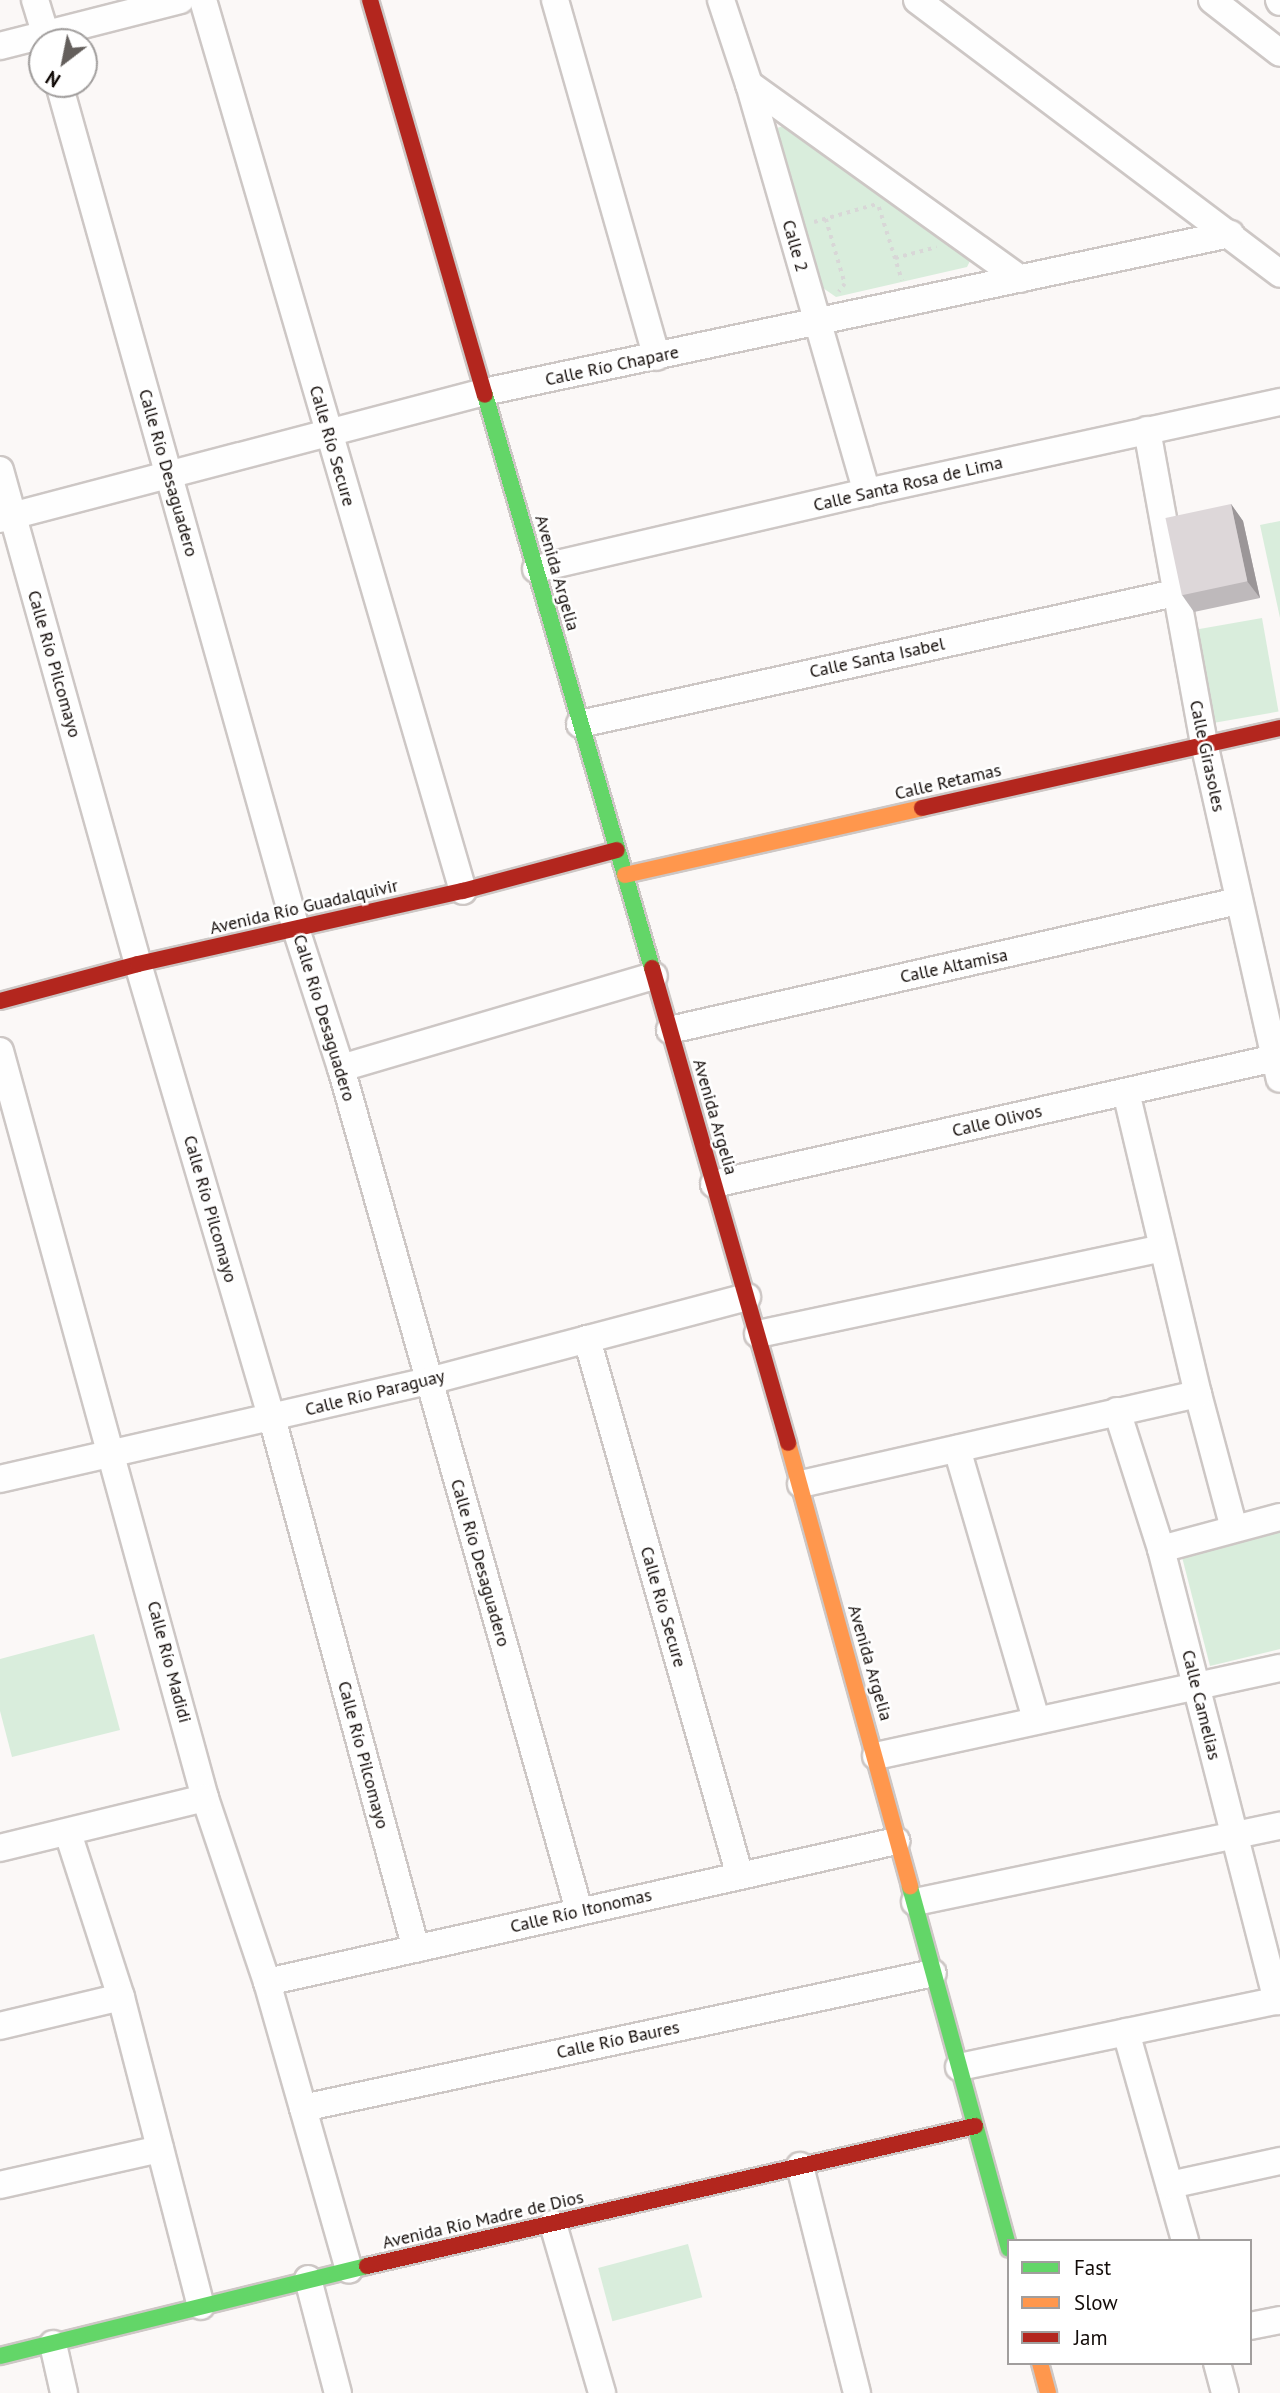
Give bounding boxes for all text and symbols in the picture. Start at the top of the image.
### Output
north arrow [28,28,98,98]
text: N [41,66,65,93]
street label: Calle 2 [777,217,813,275]
street label: Calle Río Chapare [543,341,681,391]
street label: Calle Río Secure [304,383,360,509]
street label: Calle Río Desaguadero [134,387,202,559]
street label: Calle Santa Rosa de Lima [811,452,1005,516]
street label: Avenida Argelia [530,512,584,634]
street label: Calle Río Pilcomayo [23,588,85,740]
street label: Calle Santa Isabel [808,633,946,683]
street label: Calle Girasoles [1185,698,1229,814]
street label: Calle Retamas [893,759,1003,805]
street label: Avenida Río Guadalquivir [208,875,400,939]
street label: Calle Río Desaguadero [288,932,360,1104]
street label: Calle Altamisa [898,944,1010,988]
street label: Avenida Argelia [688,1056,742,1178]
street label: Calle Olivos [950,1100,1044,1142]
street label: Calle Río Pilcomayo [179,1133,241,1285]
street label: Calle Río Paraguay [303,1365,447,1421]
street label: Calle Río Desaguadero [446,1477,514,1649]
street label: Calle Río Secure [635,1544,691,1670]
street label: Calle Río Madidi [142,1599,196,1725]
street label: Avenida Argelia [843,1602,897,1724]
street label: Calle Camelias [1177,1648,1225,1762]
street label: Calle Río Pilcomayo [333,1679,393,1831]
street label: Calle Río Itonomas [508,1884,654,1938]
street label: Calle Río Baures [555,2016,681,2064]
street label: Avenida Río Madre de Dios [380,2186,586,2254]
legend [1007,2239,1252,2365]
text: Fast [1074,2254,1111,2281]
text: Slow [1074,2289,1118,2316]
text: Jam [1074,2324,1108,2351]

